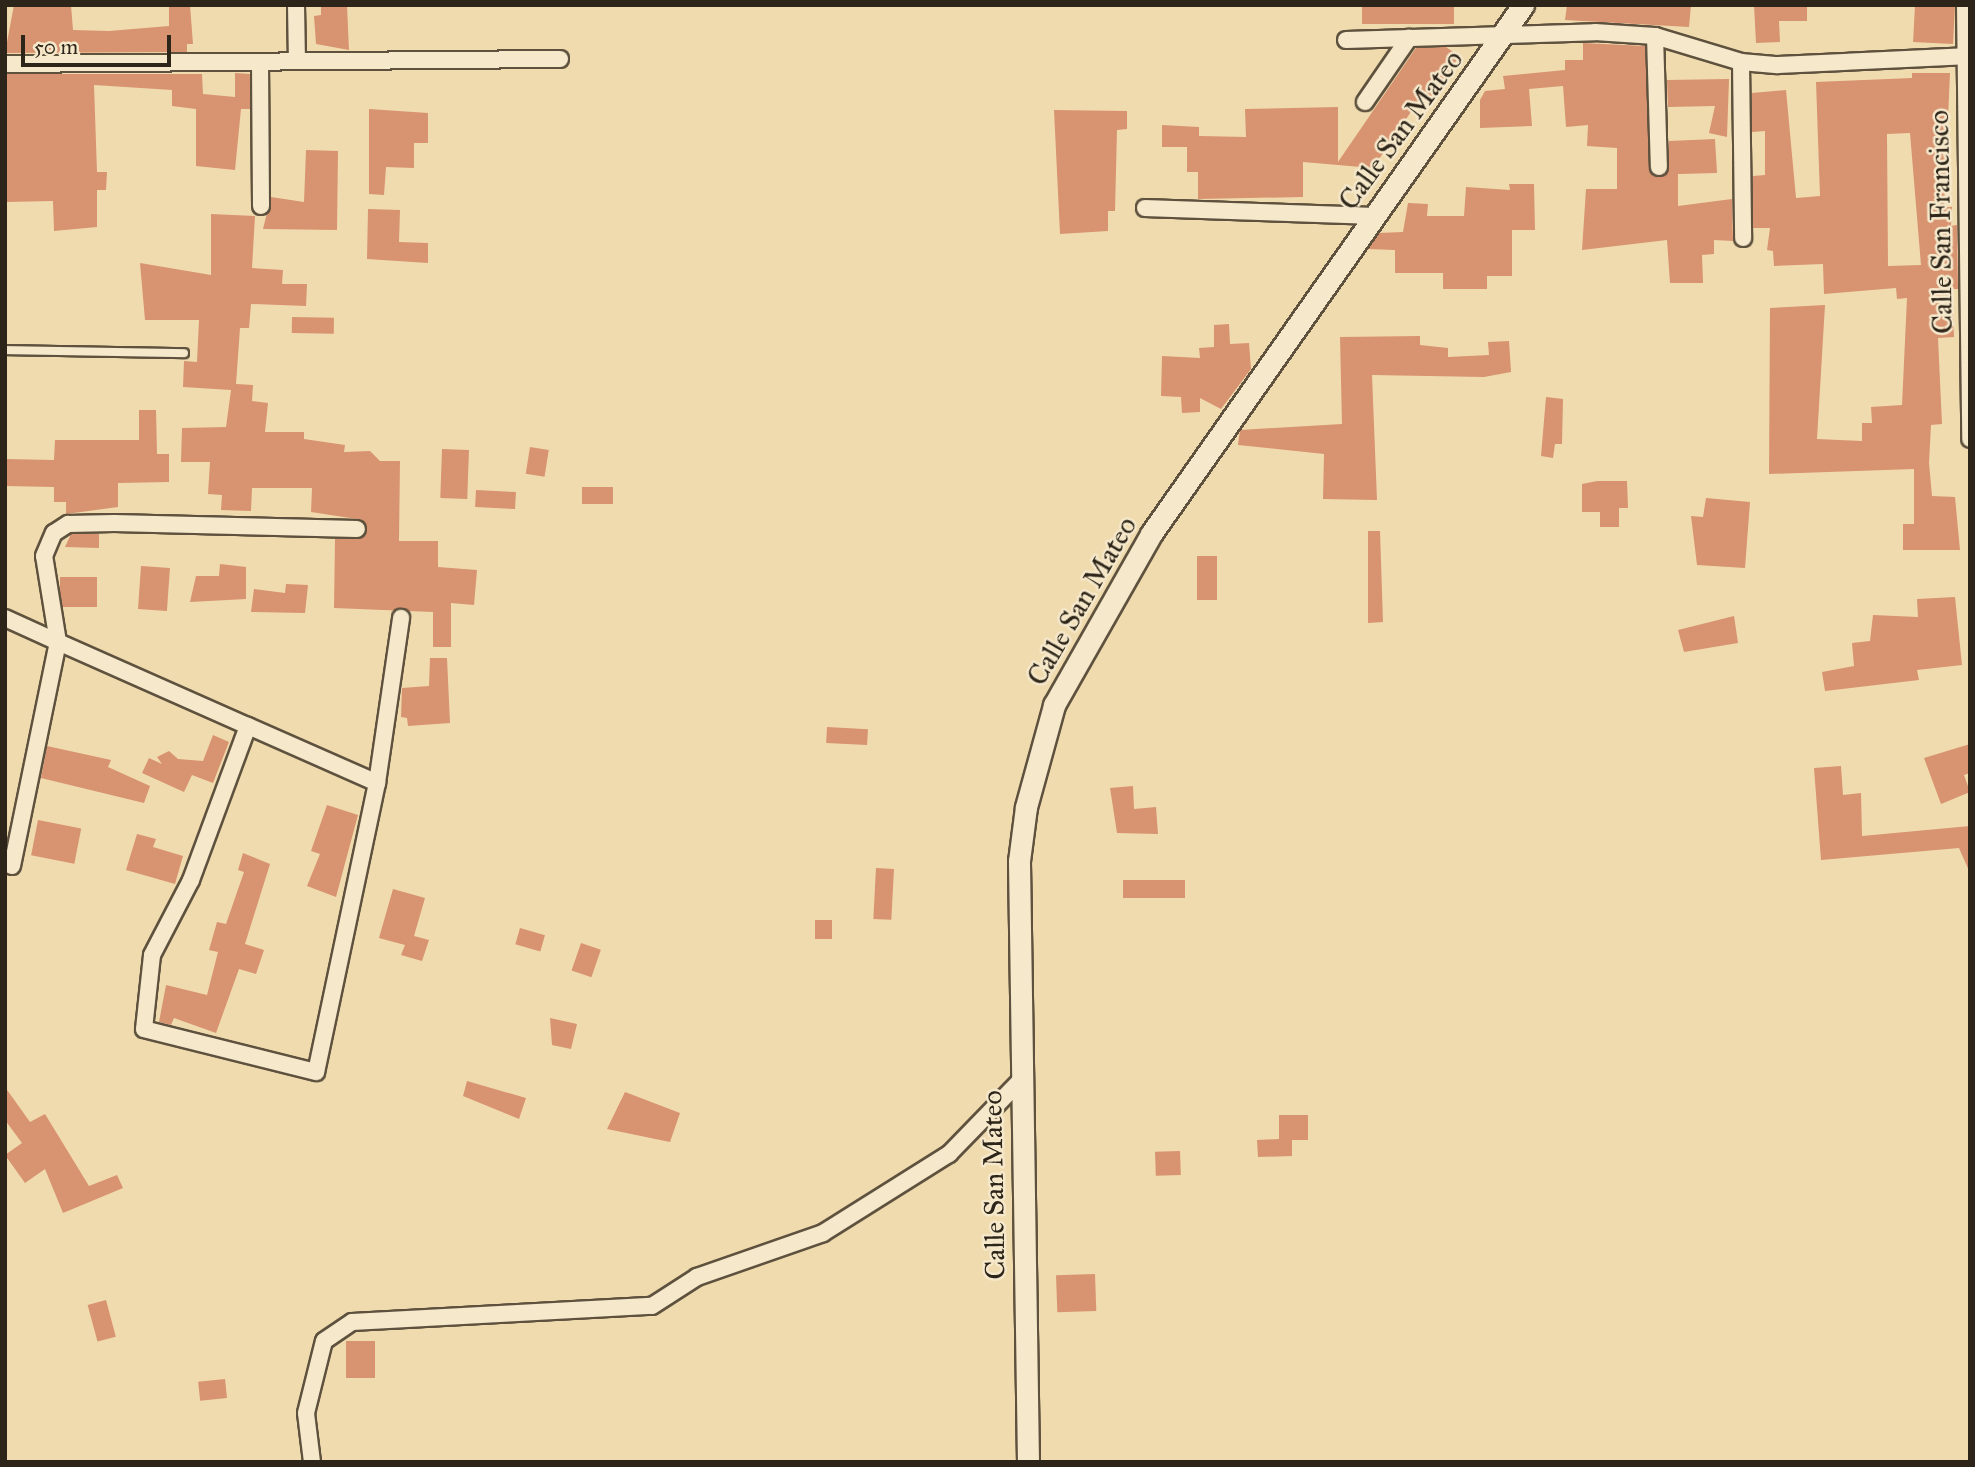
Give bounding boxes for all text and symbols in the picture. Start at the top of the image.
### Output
scale bar [24,21,175,65]
text: 50 m [34,34,78,60]
street label: Calle San Mateo [1332,44,1470,216]
street label: Calle San Francisco [1922,110,1960,334]
street label: Calle San Mateo [1020,511,1144,691]
street label: Calle San Mateo [976,1090,1012,1280]

